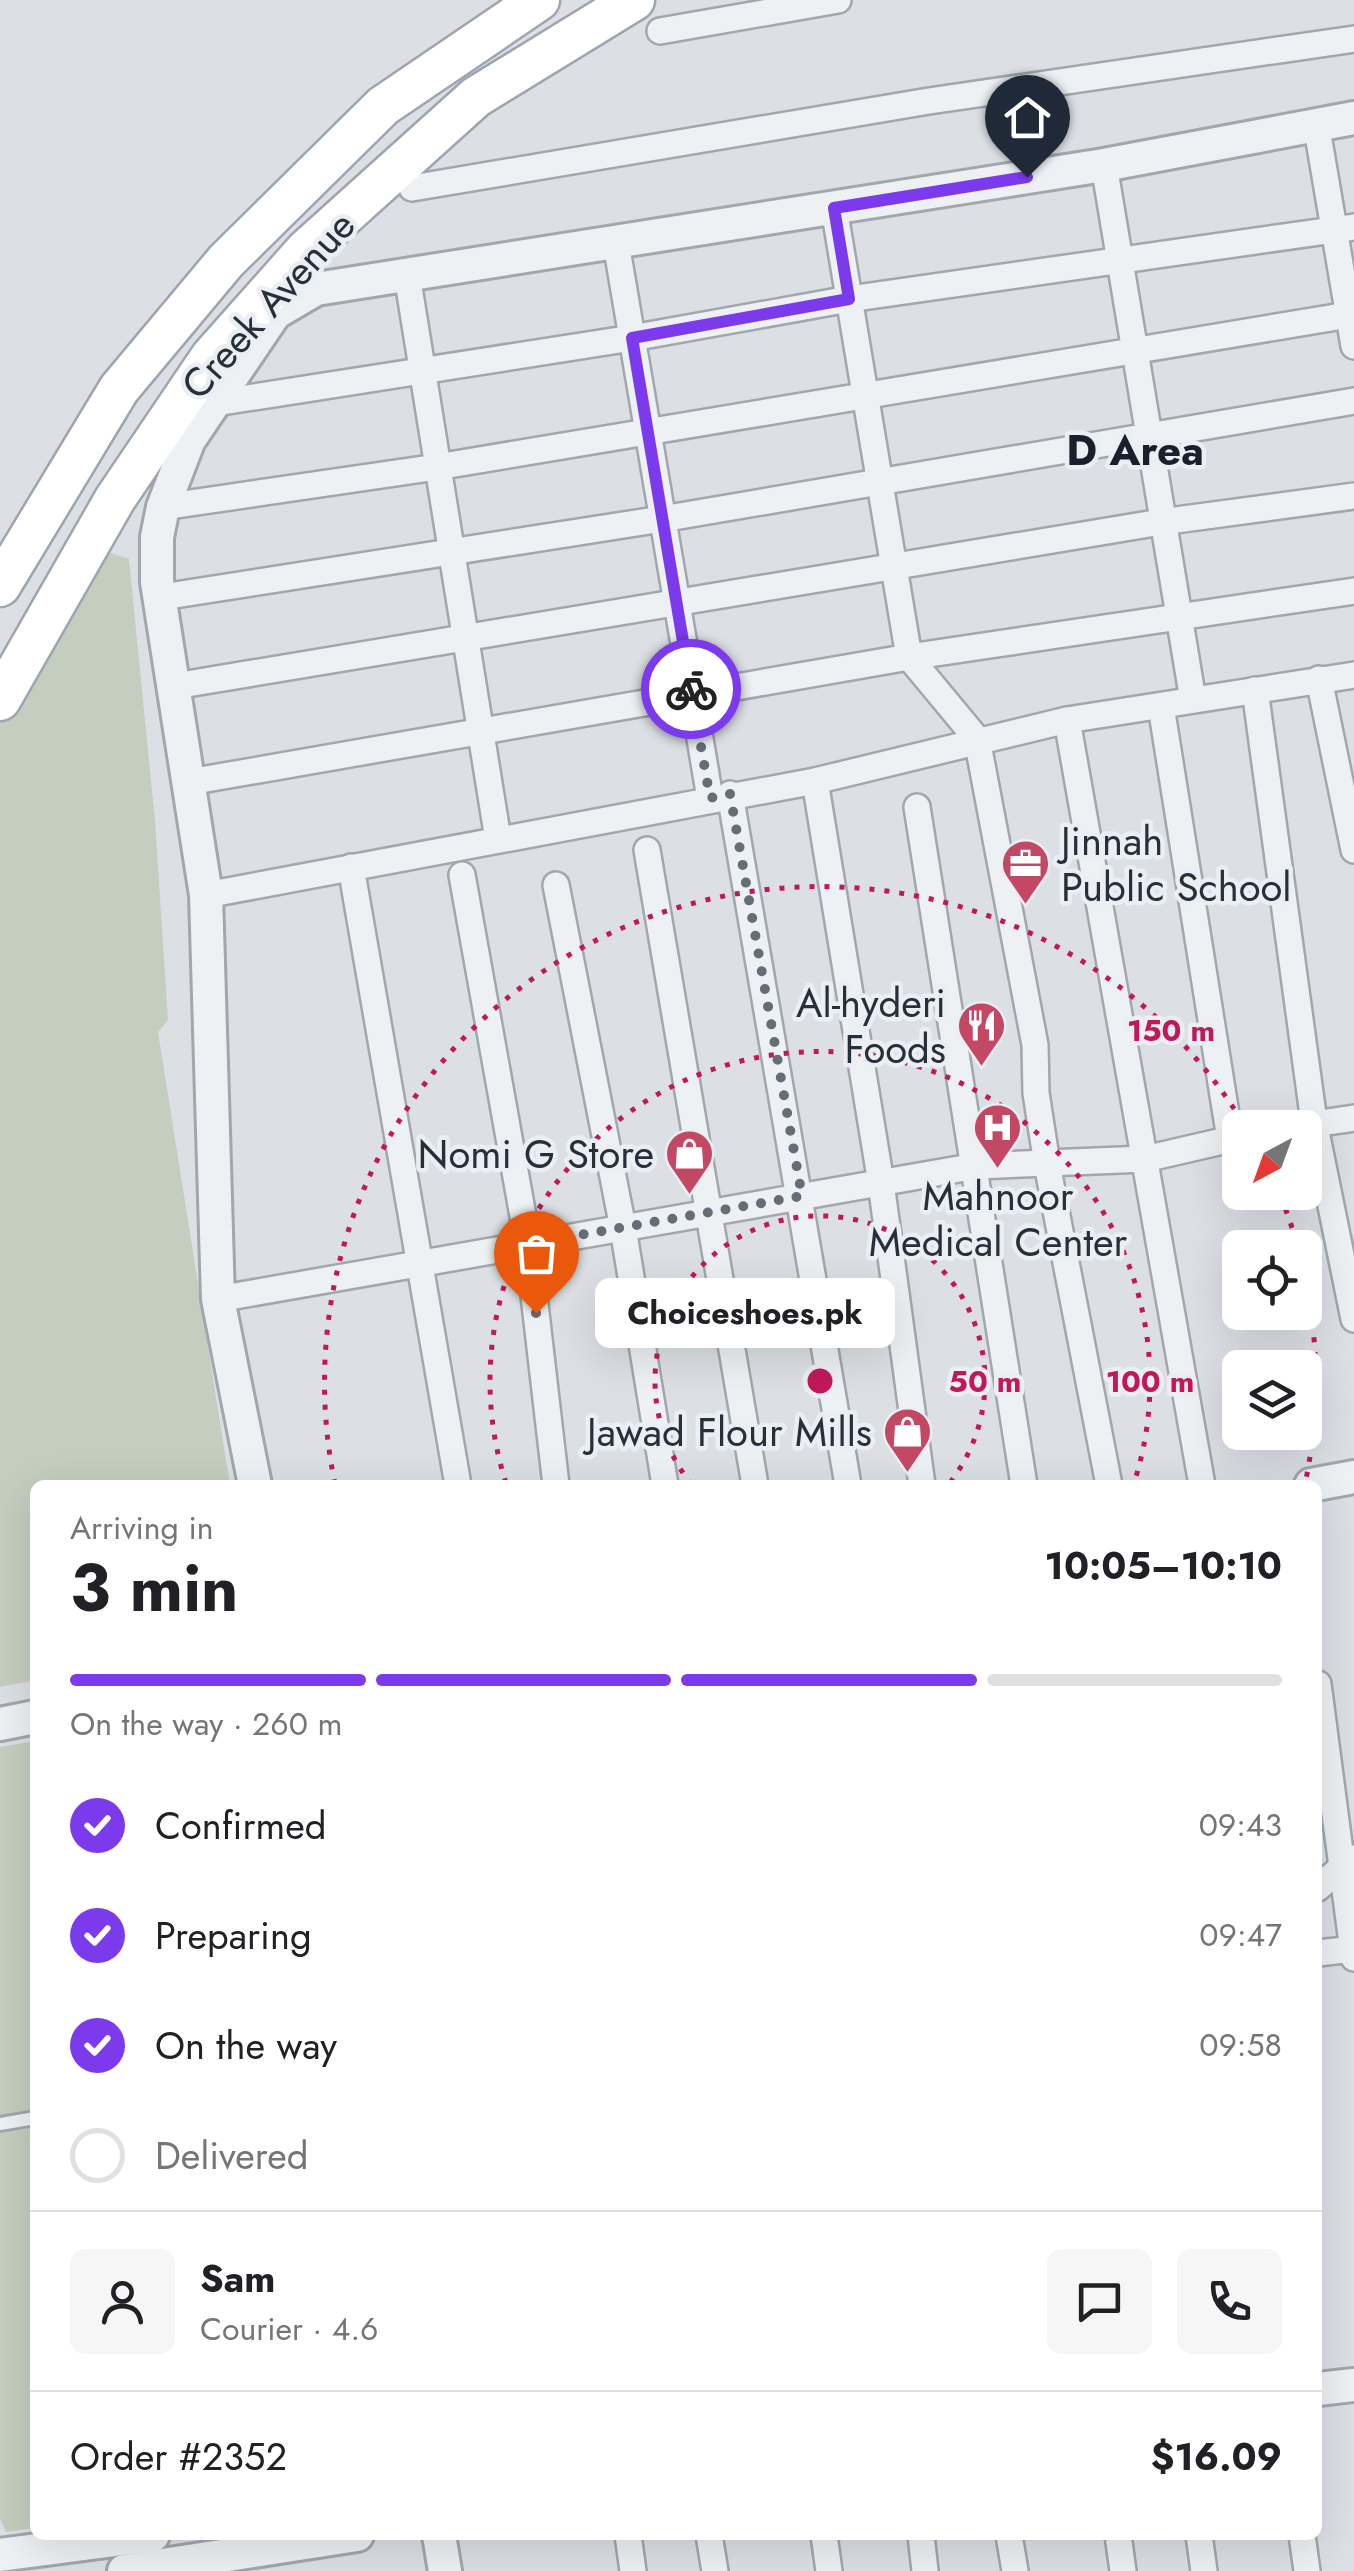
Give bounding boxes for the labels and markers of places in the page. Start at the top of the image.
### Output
pin [985,75,1070,178]
place label: Jinnah Public School [1056,812,1292,916]
office icon: Jinnah Public School [1000,838,1052,906]
place label: Al-hyderi Foods [796,974,946,1078]
restaurant icon: Al-hyderi Foods [955,1000,1007,1068]
hospital icon: Mahnoor Medical Center [972,1102,1024,1170]
place label: Nomi G Store [417,1125,654,1183]
shop icon: Nomi G Store [663,1128,715,1196]
place label: Mahnoor Medical Center [869,1167,1128,1271]
pin [494,1211,579,1314]
callout: Choiceshoes.pk [596,1278,896,1348]
centre of rings [802,1363,838,1399]
place label: Jawad Flour Mills [582,1403,872,1461]
shop icon: Jawad Flour Mills [881,1406,933,1474]

